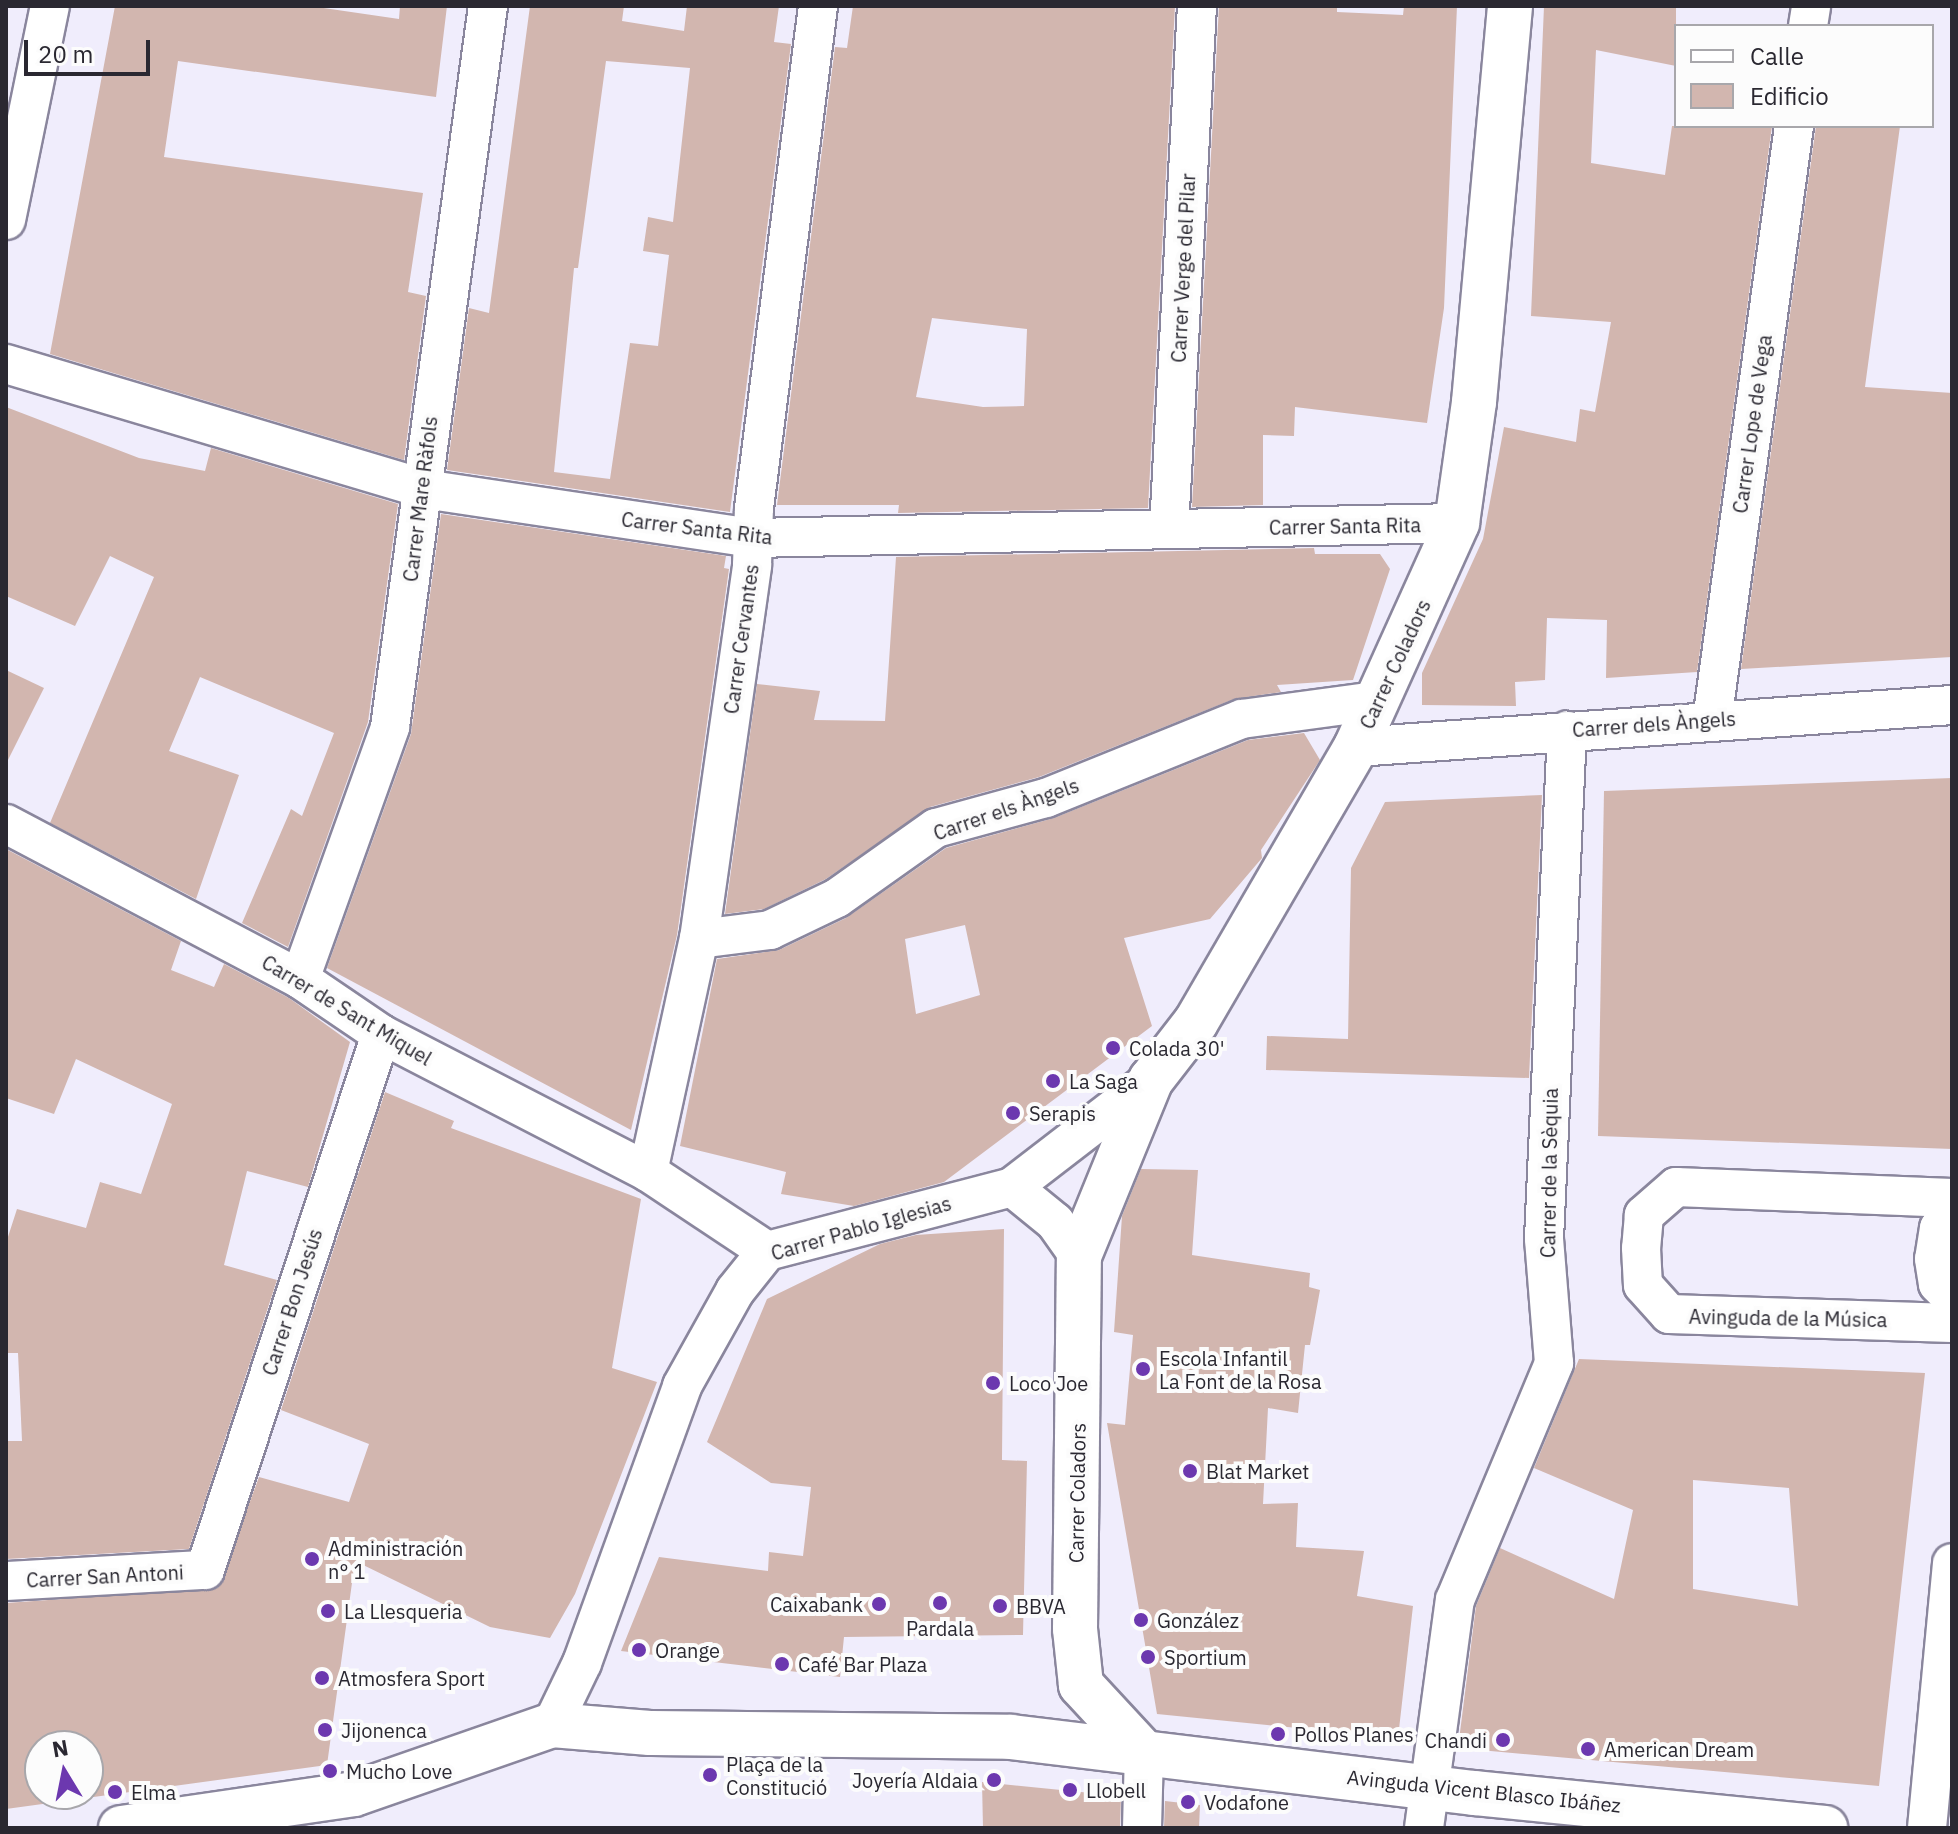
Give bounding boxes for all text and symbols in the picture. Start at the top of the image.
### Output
scale bar [28,24,154,74]
legend [1674,24,1934,128]
text: 20 m [38,38,93,70]
text: Calle [1750,40,1804,72]
text: Edificio [1750,80,1829,112]
street label: Carrer Verge del Pilar [1166,173,1200,363]
street label: Carrer Lope de Vega [1728,333,1776,515]
street label: Carrer Mare Ràfols [398,415,442,583]
street label: Carrer Santa Rita [620,507,774,549]
street label: Carrer Santa Rita [1269,513,1421,539]
street label: Carrer Cervantes [719,563,763,715]
street label: Carrer Coladors [1354,595,1436,733]
street label: Carrer dels Àngels [1571,706,1737,742]
street label: Carrer els Àngels [930,773,1082,845]
street label: Carrer de Sant Miquel [258,950,436,1070]
place label: Colada 30' [1129,1036,1225,1060]
marker: Colada 30' [1104,1039,1122,1057]
place label: La Saga [1069,1069,1138,1093]
marker: La Saga [1044,1072,1062,1090]
street label: Carrer de la Sèquia [1536,1088,1562,1258]
place label: Serapis [1029,1101,1096,1125]
marker: Serapis [1004,1104,1022,1122]
street label: Carrer Pablo Iglesias [768,1191,954,1265]
street label: Carrer Bon Jesús [257,1225,327,1379]
street label: Avinguda de la Música [1688,1304,1888,1332]
place label: Escola Infantil La Font de la Rosa [1159,1346,1322,1393]
marker: Escola Infantil La Font de la Rosa [1134,1360,1152,1378]
place label: Loco Joe [1009,1371,1088,1395]
marker: Loco Joe [984,1374,1002,1392]
street label: Carrer Coladors [1064,1423,1090,1563]
place label: Blat Market [1206,1459,1309,1483]
marker: Blat Market [1181,1462,1199,1480]
place label: Administración n° 1 [328,1536,463,1583]
marker: Administración n° 1 [303,1550,321,1568]
street label: Carrer San Antoni [26,1560,184,1592]
place label: Caixabank [770,1592,863,1616]
marker: Pardala [931,1594,949,1612]
place label: BBVA [1016,1594,1066,1618]
marker: Caixabank [870,1595,888,1613]
marker: BBVA [991,1597,1009,1615]
place label: La Llesqueria [344,1599,463,1623]
marker: La Llesqueria [319,1602,337,1620]
place label: González [1157,1608,1239,1632]
marker: González [1132,1611,1150,1629]
place label: Pardala [906,1616,974,1640]
place label: Orange [655,1638,720,1662]
marker: Orange [630,1641,648,1659]
place label: Sportium [1164,1645,1247,1669]
marker: Sportium [1139,1648,1157,1666]
place label: Café Bar Plaza [798,1652,927,1676]
marker: Café Bar Plaza [773,1655,791,1673]
place label: Atmosfera Sport [338,1666,485,1690]
marker: Atmosfera Sport [313,1669,331,1687]
place label: Jijonenca [341,1718,427,1742]
marker: Jijonenca [316,1721,334,1739]
place label: Pollos Planes [1294,1722,1414,1746]
marker: Pollos Planes [1269,1725,1287,1743]
place label: Chandi [1425,1728,1487,1752]
north arrow [24,1730,104,1810]
marker: Chandi [1494,1731,1512,1749]
text: N [50,1732,70,1764]
place label: American Dream [1604,1737,1754,1761]
marker: American Dream [1579,1740,1597,1758]
place label: Plaça de la Constitució [726,1752,827,1799]
place label: Mucho Love [346,1759,452,1783]
marker: Mucho Love [321,1762,339,1780]
street label: Avinguda Vicent Blasco Ibáñez [1346,1765,1622,1817]
marker: Plaça de la Constitució [701,1766,719,1784]
place label: Joyería Aldaia [852,1768,978,1792]
marker: Joyería Aldaia [985,1771,1003,1789]
place label: Llobell [1086,1778,1146,1802]
place label: Elma [131,1780,176,1804]
marker: Llobell [1061,1781,1079,1799]
marker: Elma [106,1783,124,1801]
place label: Vodafone [1204,1790,1289,1814]
marker: Vodafone [1179,1793,1197,1811]

